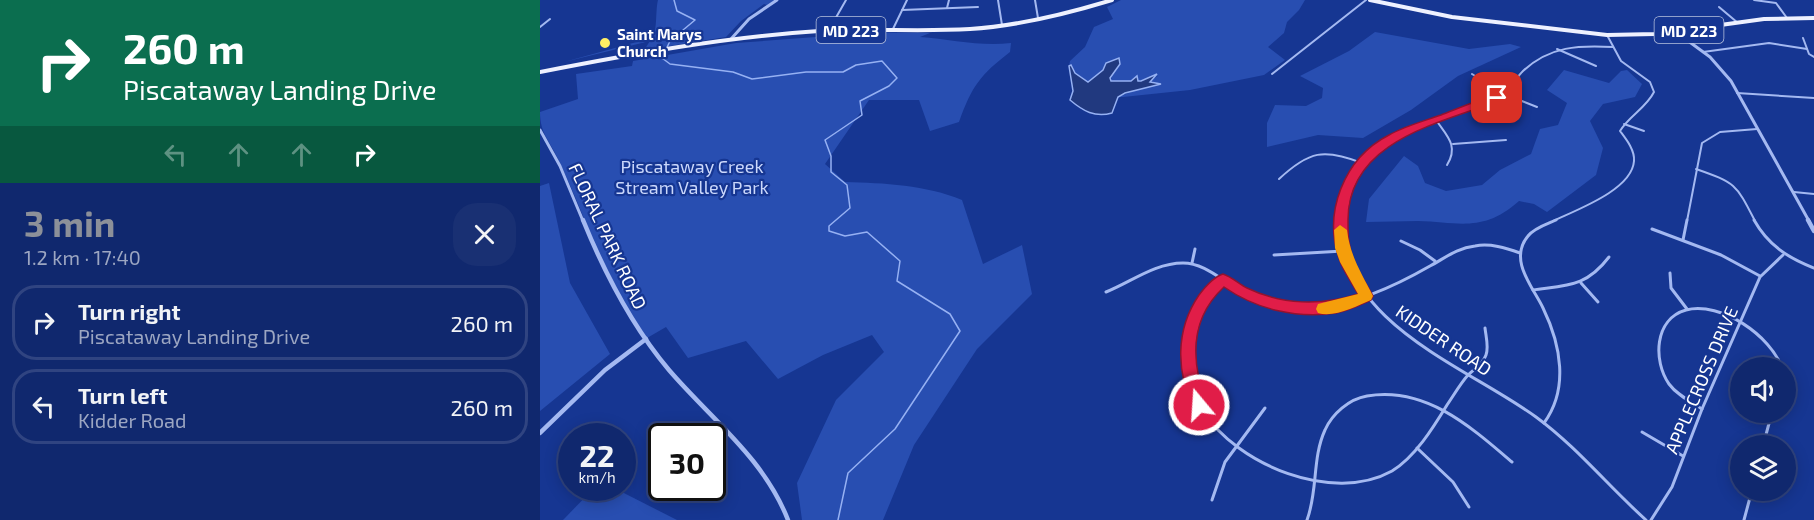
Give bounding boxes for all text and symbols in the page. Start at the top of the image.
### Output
road number: MD 223 [816,17,886,43]
road number: MD 223 [1654,17,1724,43]
text: 260 m [123,22,245,72]
icon: right [24,24,102,102]
place label: Saint Marys Church [617,25,702,60]
marker: Saint Marys Church [598,36,612,50]
pin [1471,72,1522,123]
text: Piscataway Landing Drive [123,73,437,105]
icon: arrive [1480,81,1513,114]
icon: left [159,138,192,171]
icon: ahead [222,138,255,171]
icon: ahead [285,138,318,171]
icon: right [348,138,381,171]
park label: Piscataway Creek Stream Valley Park [615,155,769,198]
street label: FLORAL PARK ROAD [564,159,652,313]
text: 3 min [24,201,115,244]
button: close [453,203,516,266]
text: 1.2 km · 17:40 [24,245,141,269]
text: Turn right [78,298,180,324]
street label: KIDDER ROAD [1392,300,1496,380]
street label: APPLECROSS DRIVE [1660,303,1742,457]
icon: right [27,306,60,339]
text: 260 m [451,310,513,336]
text: Piscataway Landing Drive [78,324,310,348]
map controls [1730,357,1796,501]
button: sound [1730,357,1796,423]
position arrow [1167,373,1231,437]
text: Turn left [78,382,167,408]
icon: left [27,390,60,423]
text: 260 m [451,394,513,420]
text: Kidder Road [78,408,187,432]
speed limit sign: 30 [648,423,726,501]
button: layers [1730,435,1796,501]
text: 22 [580,437,614,473]
text: km/h [578,468,616,486]

